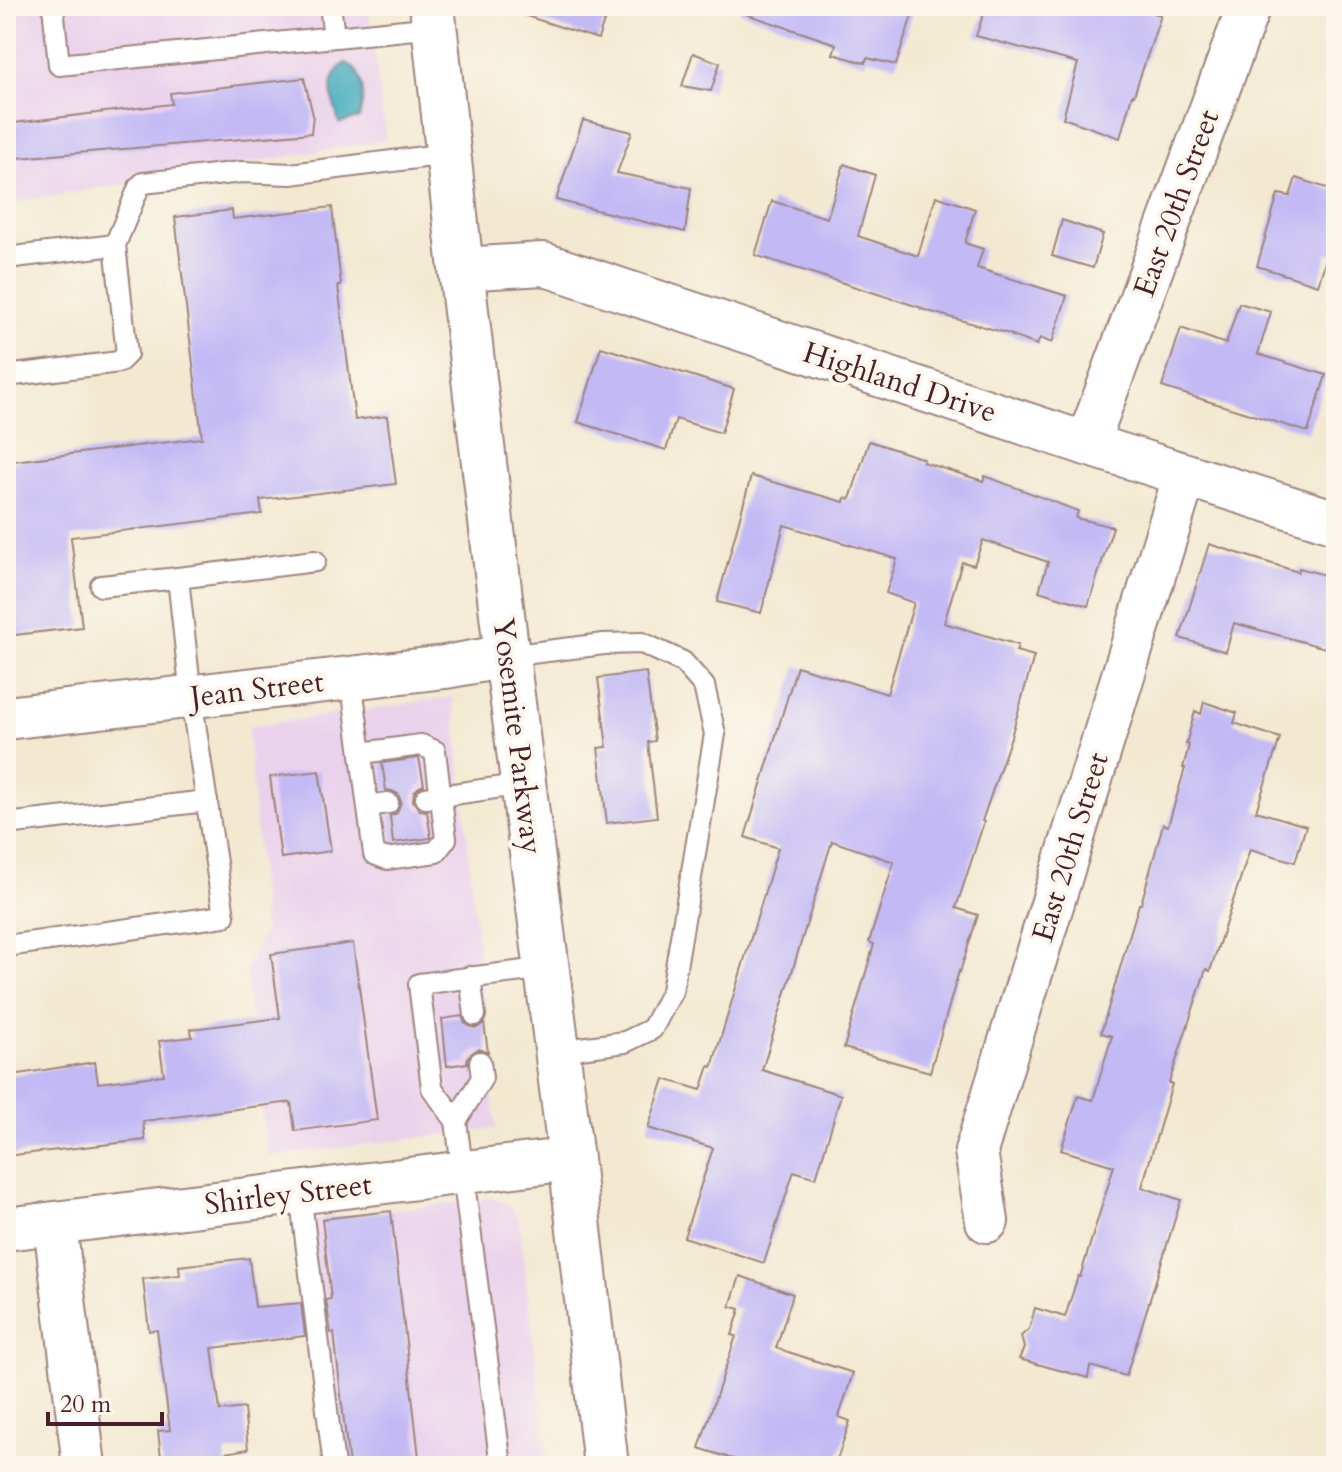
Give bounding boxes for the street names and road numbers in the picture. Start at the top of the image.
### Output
street label: East 20th Street [1124,104,1229,302]
street label: Highland Drive [798,332,1002,433]
street label: Yosemite Parkway [483,616,552,857]
street label: Jean Street [184,661,327,718]
street label: East 20th Street [1022,747,1119,947]
street label: Shirley Street [202,1164,375,1225]

